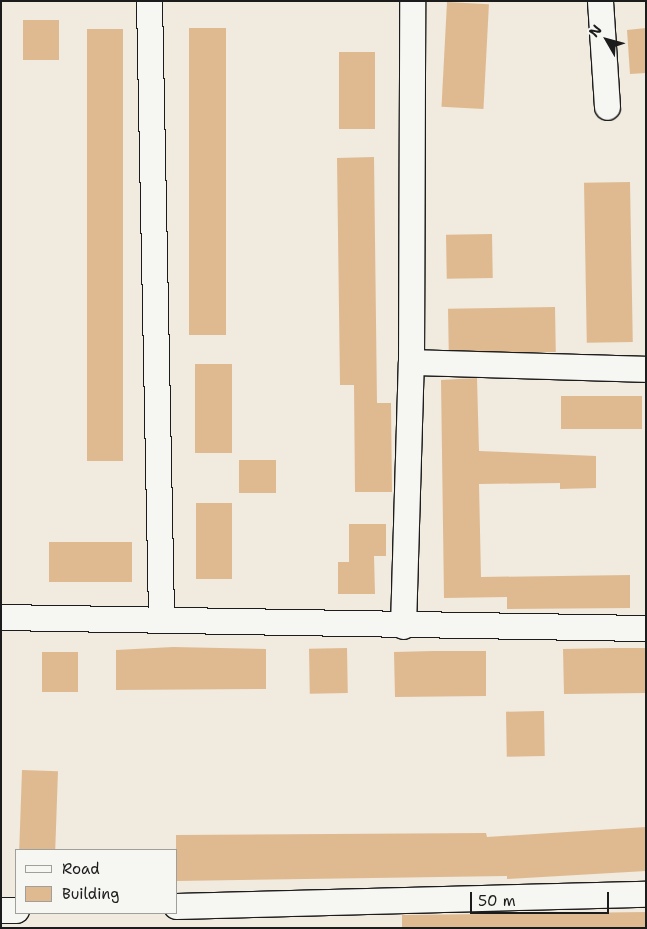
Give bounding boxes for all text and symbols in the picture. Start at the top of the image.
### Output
north arrow [582,15,632,65]
text: N [585,21,606,41]
legend [15,849,178,914]
text: Road [62,859,100,879]
scale bar [472,882,611,914]
text: Building [62,884,119,904]
text: 50 m [478,891,516,911]

